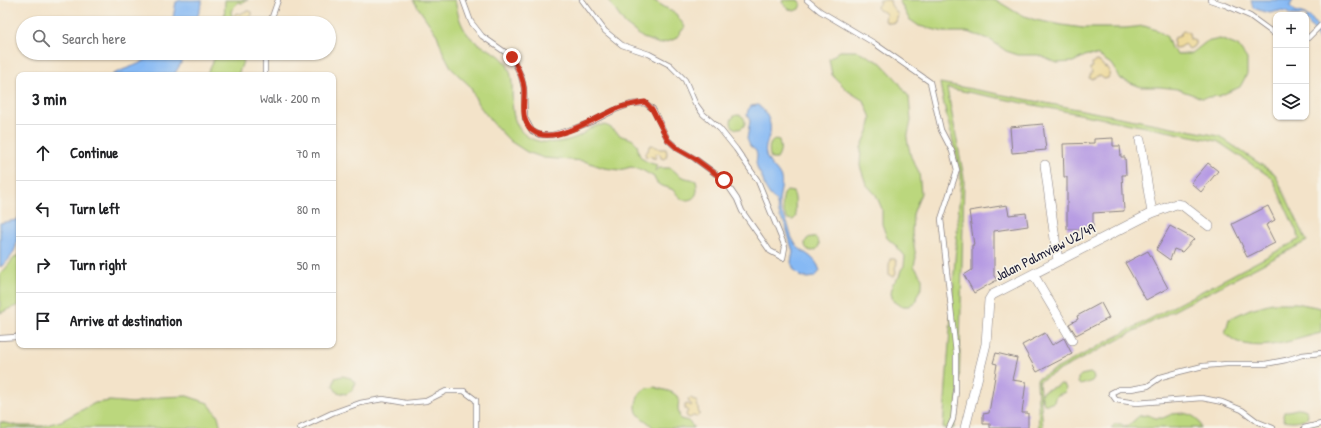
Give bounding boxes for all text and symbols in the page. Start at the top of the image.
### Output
map controls [1273,12,1309,120]
button: + [1273,12,1309,48]
search box [16,16,336,60]
icon: search [30,27,52,49]
text: Search here [62,28,126,49]
route end [503,48,521,66]
button: − [1273,48,1309,84]
button: layers [1273,84,1309,120]
text: 3 min [32,87,67,110]
text: Walk · 200 m [260,89,320,107]
icon: ahead [32,142,54,164]
text: Continue [70,142,118,163]
text: 70 m [296,144,320,162]
route start [715,171,733,189]
icon: left [32,198,54,220]
text: Turn left [70,198,120,219]
text: 80 m [297,200,320,218]
street label: Jalan Palmview U2/49 [992,218,1098,285]
icon: right [32,254,54,276]
text: Turn right [70,254,126,275]
text: 50 m [297,256,320,274]
icon: arrive [32,310,54,332]
text: Arrive at destination [70,310,182,331]

